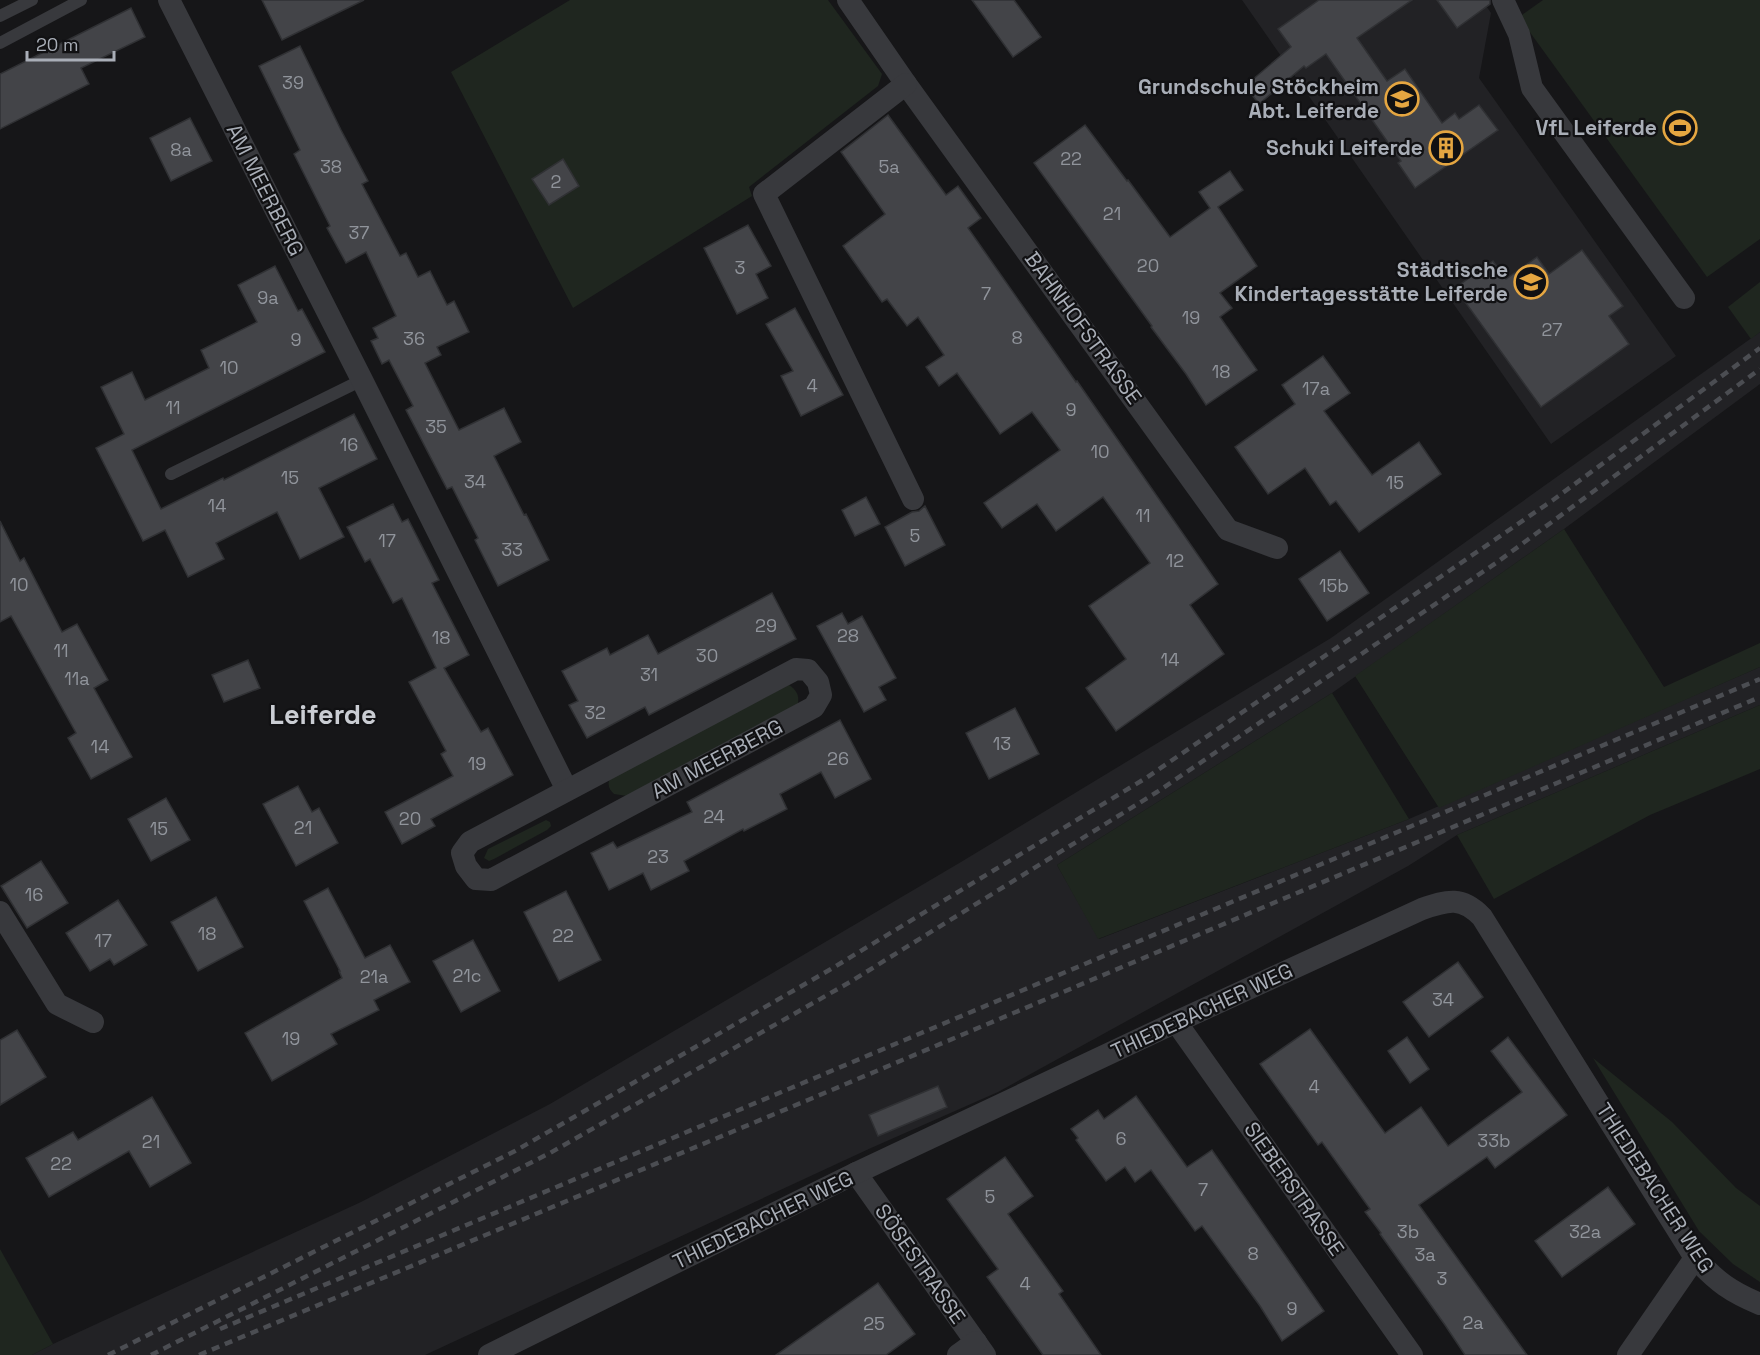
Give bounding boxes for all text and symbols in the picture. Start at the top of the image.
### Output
scale bar [27,24,114,62]
text: 20 m [36,33,79,56]
house number: 39 [282,71,304,94]
place label: Grundschule Stöckheim Abt. Leiferde [1138,73,1379,124]
school or university icon: Grundschule Stöckheim Abt. Leiferde [1384,81,1420,117]
sports icon: VfL Leiferde [1662,110,1698,146]
place label: VfL Leiferde [1536,114,1657,141]
street label: AM MEERBERG [221,119,310,260]
building icon: Schuki Leiferde [1428,130,1464,166]
place label: Schuki Leiferde [1266,134,1423,161]
house number: 8a [170,138,192,161]
house number: 22 [1060,147,1082,170]
house number: 38 [320,155,342,178]
house number: 5a [878,155,900,178]
house number: 2 [551,170,561,193]
house number: 21 [1103,202,1121,225]
house number: 37 [348,221,370,244]
street label: BAHNHOFSTRASSE [1019,246,1148,409]
house number: 20 [1137,254,1159,277]
house number: 3 [735,256,745,279]
place label: Städtische Kindertagesstätte Leiferde [1235,256,1508,307]
school or university icon: Städtische Kindertagesstätte Leiferde [1513,264,1549,300]
house number: 7 [981,282,991,305]
house number: 9a [257,286,279,309]
house number: 19 [1182,306,1200,329]
house number: 27 [1542,318,1562,341]
house number: 8 [1011,326,1023,349]
house number: 36 [403,327,425,350]
house number: 9 [290,328,302,351]
house number: 10 [219,356,239,379]
house number: 18 [1212,360,1230,383]
house number: 4 [806,374,818,397]
house number: 17a [1302,377,1330,400]
house number: 11 [165,396,181,419]
house number: 9 [1065,398,1077,421]
house number: 35 [425,415,447,438]
house number: 16 [340,433,358,456]
house number: 10 [1090,440,1110,463]
house number: 15 [281,466,299,489]
house number: 34 [464,470,486,493]
house number: 15 [1386,471,1404,494]
house number: 14 [208,494,226,517]
house number: 11 [1135,504,1151,527]
house number: 5 [910,524,920,547]
house number: 17 [378,529,396,552]
house number: 33 [501,538,523,561]
house number: 12 [1166,549,1184,572]
house number: 10 [9,573,29,596]
house number: 15b [1319,574,1349,597]
house number: 29 [755,614,777,637]
house number: 28 [837,624,859,647]
house number: 18 [432,626,450,649]
house number: 11 [53,639,69,662]
house number: 30 [696,644,718,667]
house number: 14 [1161,648,1179,671]
house number: 31 [640,663,658,686]
house number: 11a [64,667,90,690]
district label: Leiferde [269,697,377,732]
house number: 32 [584,701,606,724]
street label: AM MEERBERG [647,713,787,804]
house number: 13 [993,732,1011,755]
house number: 14 [91,735,109,758]
house number: 26 [827,747,849,770]
house number: 19 [468,752,486,775]
house number: 24 [703,805,725,828]
house number: 20 [399,807,421,830]
house number: 21 [294,816,312,839]
house number: 15 [150,817,168,840]
house number: 23 [647,845,669,868]
house number: 16 [25,883,43,906]
house number: 18 [198,922,216,945]
house number: 22 [552,924,574,947]
house number: 17 [94,929,112,952]
street label: THIEDEBACHER WEG [1107,957,1297,1064]
house number: 21c [452,964,482,987]
house number: 21a [360,965,388,988]
house number: 34 [1432,988,1454,1011]
house number: 19 [282,1027,300,1050]
house number: 4 [1308,1075,1320,1098]
street label: THIEDEBACHER WEG [1590,1098,1720,1278]
street label: SIEBERSTRASSE [1238,1117,1351,1261]
house number: 6 [1115,1127,1127,1150]
house number: 33b [1477,1129,1511,1152]
house number: 21 [142,1130,160,1153]
house number: 22 [50,1152,72,1175]
street label: THIEDEBACHER WEG [668,1164,857,1275]
house number: 7 [1198,1178,1208,1201]
house number: 5 [985,1185,995,1208]
street label: SÖSESTRASSE [869,1199,972,1329]
house number: 3b [1397,1220,1419,1243]
house number: 32a [1569,1220,1601,1243]
house number: 8 [1247,1242,1259,1265]
house number: 3a [1414,1243,1436,1266]
house number: 3 [1437,1267,1447,1290]
house number: 4 [1019,1272,1031,1295]
house number: 9 [1286,1297,1298,1320]
house number: 2a [1462,1311,1484,1334]
house number: 25 [863,1312,885,1335]

